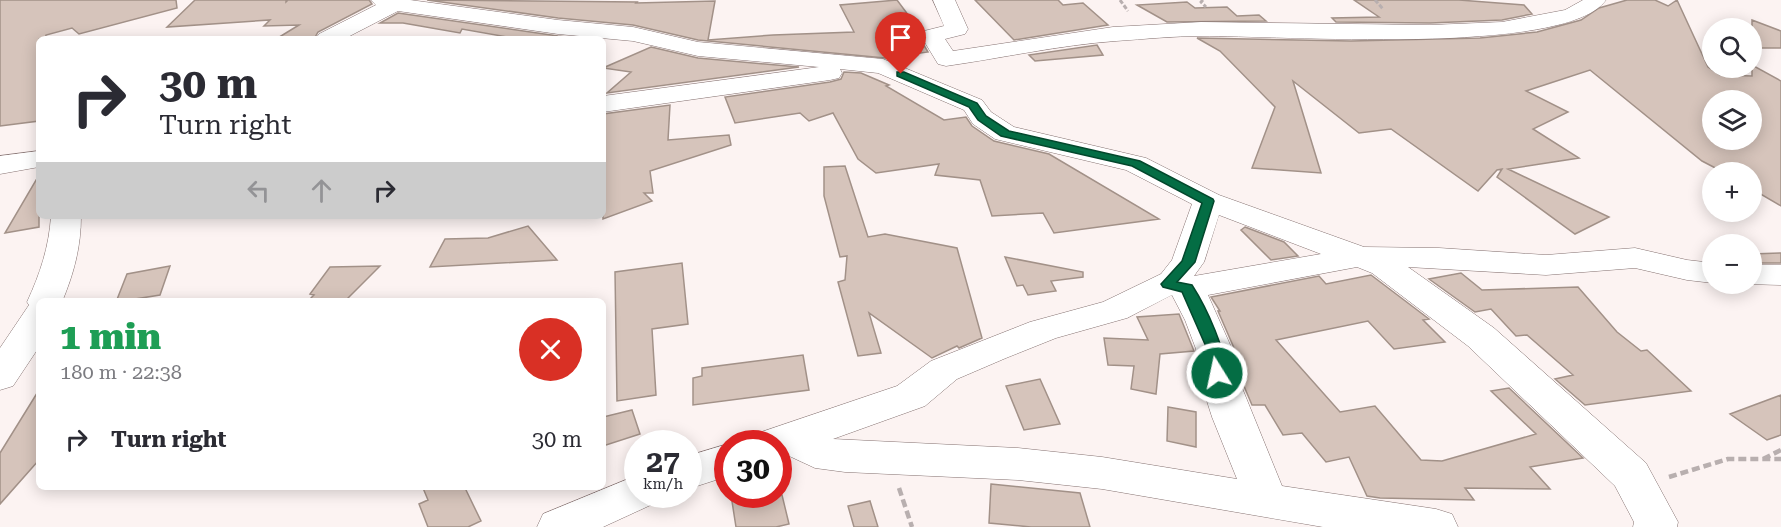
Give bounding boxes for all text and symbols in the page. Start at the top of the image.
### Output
pin [875,12,926,74]
map controls [1702,18,1762,294]
button: search [1702,18,1762,78]
icon: arrive [884,21,917,54]
text: 30 m [159,59,257,108]
icon: right [60,60,138,138]
button: layers [1702,90,1762,150]
text: Turn right [159,109,292,141]
button: + [1702,162,1762,222]
icon: left [242,174,275,207]
icon: ahead [305,174,338,207]
icon: right [368,174,401,207]
button: − [1702,234,1762,294]
text: 1 min [60,316,161,358]
button: close [519,318,582,381]
position arrow [1185,341,1249,405]
text: 180 m · 22:38 [60,360,182,384]
icon: right [60,423,93,456]
text: Turn right [111,427,226,452]
text: 30 m [532,427,582,452]
speed limit sign: 30 [714,430,792,508]
text: 27 [646,444,680,479]
text: km/h [643,475,683,493]

